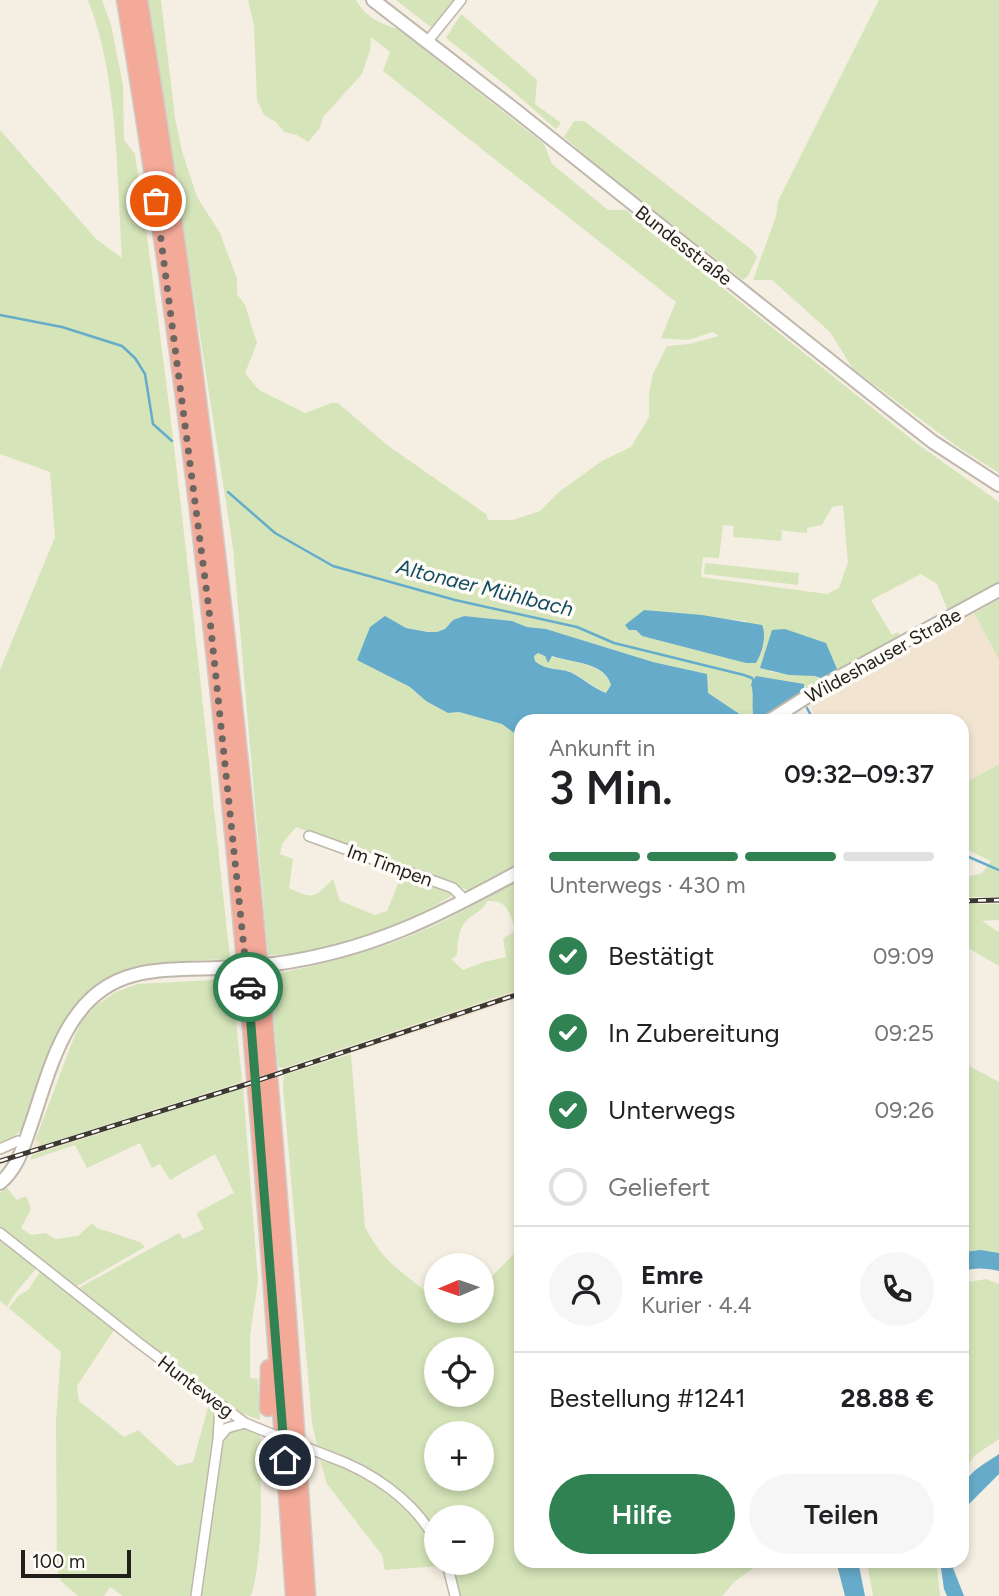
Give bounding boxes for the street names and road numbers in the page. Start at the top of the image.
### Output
street label: Bundesstraße [631,200,737,290]
street label: Wildeshauser Straße [801,603,965,708]
street label: Im Timpen [344,839,436,892]
street label: Hunteweg [153,1350,238,1422]

